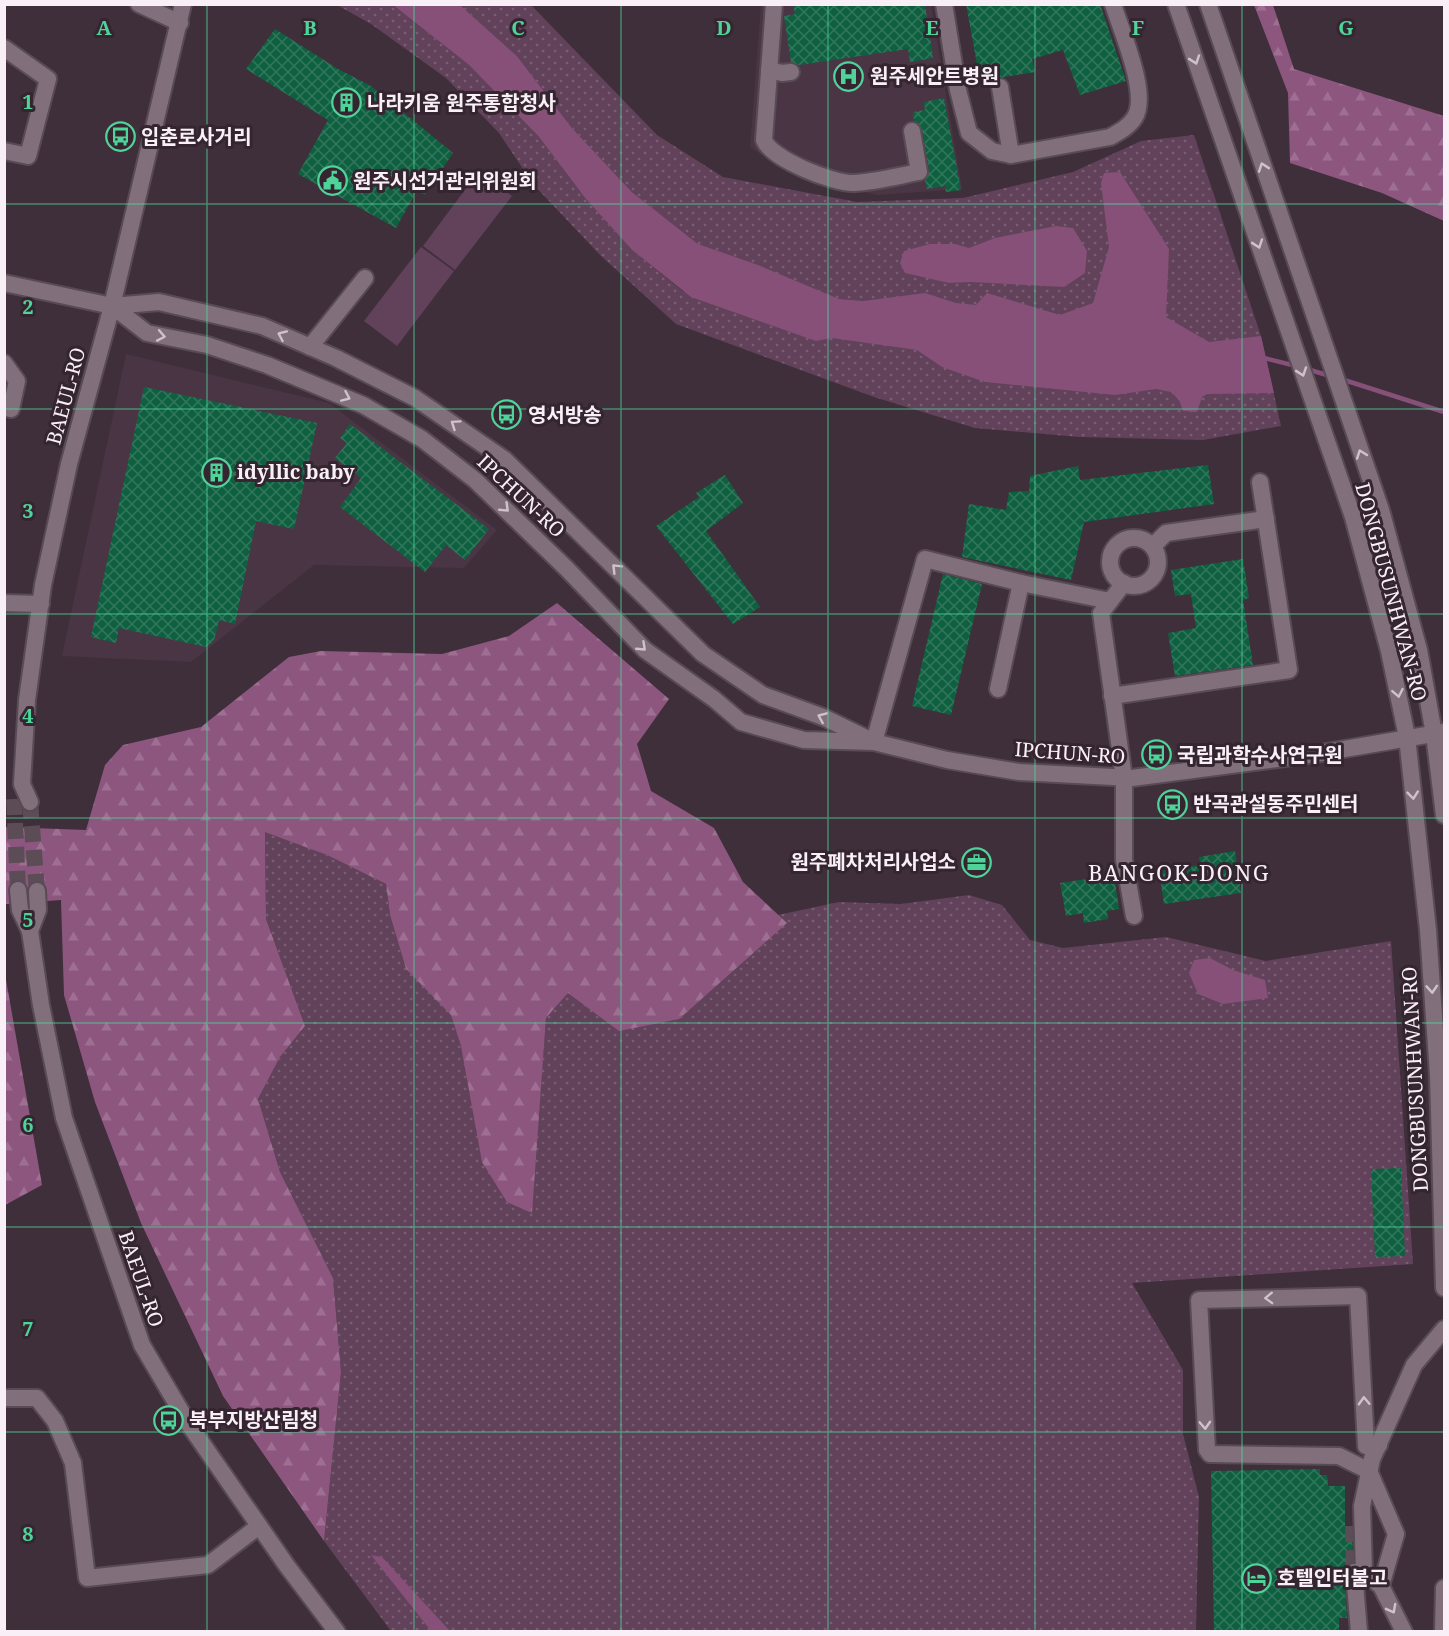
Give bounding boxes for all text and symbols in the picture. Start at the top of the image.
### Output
text: A [96,14,112,41]
text: B [303,14,317,41]
text: C [511,14,525,41]
text: D [716,14,732,41]
text: E [925,14,939,41]
text: F [1132,14,1144,41]
text: G [1338,14,1354,41]
one-way arrow [1188,54,1200,65]
hospital icon: 원주세안트병원 [833,60,865,92]
place label: 원주세안트병원 [870,62,999,89]
building icon: 나라키움 원주통합청사 [330,87,362,119]
text: 1 [22,88,34,115]
place label: 나라키움 원주통합청사 [367,89,556,116]
bus stop icon: 입춘로사거리 [104,121,136,153]
place label: 입춘로사거리 [141,123,251,150]
one-way arrow [1257,162,1270,173]
public building icon: 원주시선거관리위원회 [316,165,348,197]
place label: 원주시선거관리위원회 [353,167,537,194]
one-way arrow [1251,238,1263,249]
text: 2 [22,293,34,320]
one-way arrow [156,329,166,342]
one-way arrow [278,330,289,342]
street label: BAEUL-RO [40,344,91,448]
one-way arrow [1294,366,1307,377]
one-way arrow [339,390,350,402]
bus stop icon: 영서방송 [491,399,523,431]
place label: 영서방송 [528,401,602,428]
one-way arrow [451,420,461,432]
street label: IPCHUN-RO [472,448,571,543]
one-way arrow [1356,449,1369,460]
building icon: idyllic baby [200,456,232,488]
place label: idyllic baby [237,458,355,485]
street label: DONGBUSUNHWAN-RO [1349,480,1434,704]
text: 3 [22,497,34,524]
one-way arrow [497,501,508,512]
one-way arrow [612,564,622,575]
one-way arrow [635,639,646,650]
one-way arrow [1391,687,1404,697]
text: 4 [22,702,34,729]
one-way arrow [817,712,828,724]
street label: IPCHUN-RO [1014,735,1126,770]
bus stop icon: 국립과학수사연구원 [1140,739,1172,771]
place label: 국립과학수사연구원 [1177,741,1343,768]
bus stop icon: 반곡관설동주민센터 [1156,788,1188,820]
place label: 반곡관설동주민센터 [1193,790,1359,817]
one-way arrow [1406,791,1419,800]
office icon: 원주폐차처리사업소 [961,846,993,878]
place label: 원주폐차처리사업소 [790,848,956,875]
district label: BANGOK-DONG [1088,857,1270,887]
text: 5 [22,906,34,933]
street label: DONGBUSUNHWAN-RO [1395,966,1434,1192]
one-way arrow [1425,985,1438,994]
text: 6 [22,1111,34,1138]
street label: BAEUL-RO [112,1227,170,1330]
one-way arrow [1265,1292,1274,1305]
text: 7 [22,1315,34,1342]
one-way arrow [1358,1397,1370,1406]
bus stop icon: 북부지방산림청 [152,1404,184,1436]
place label: 북부지방산림청 [189,1406,318,1433]
one-way arrow [1198,1420,1211,1429]
text: 8 [22,1520,34,1547]
hotel icon: 호텔인터불고 [1240,1562,1272,1594]
place label: 호텔인터불고 [1277,1564,1387,1591]
one-way arrow [1385,1603,1397,1614]

